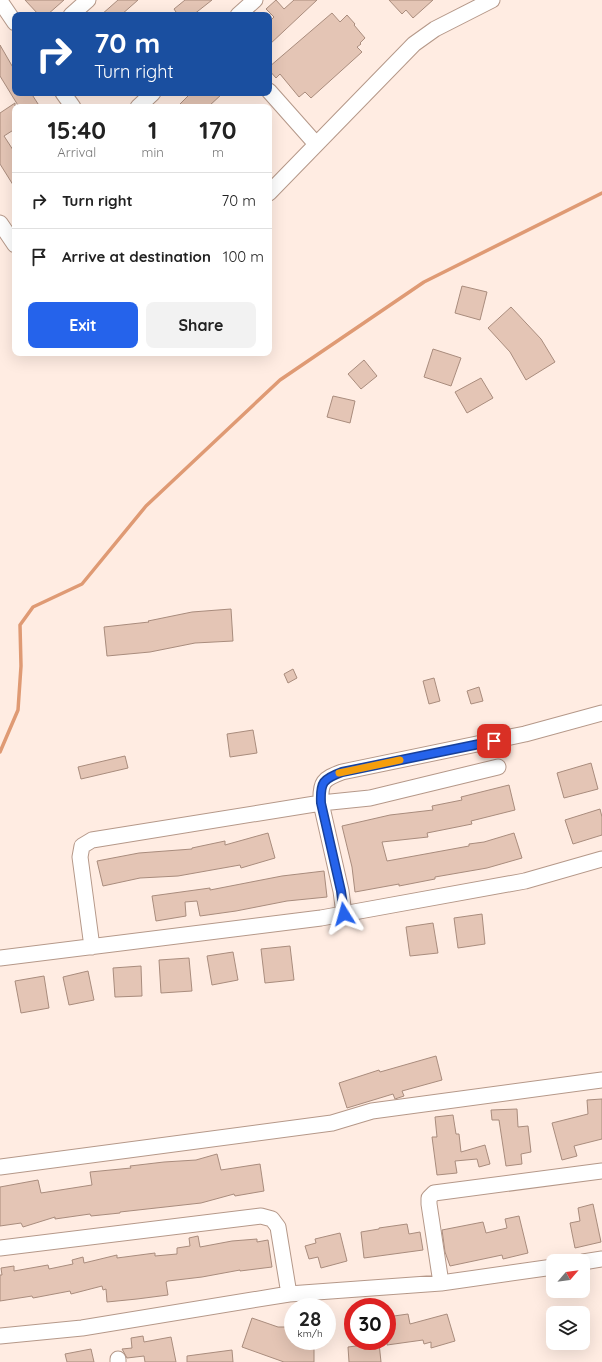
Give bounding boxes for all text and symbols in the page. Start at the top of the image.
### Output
text: 70 m [94,25,160,60]
icon: right [28,28,80,80]
text: Turn right [94,60,174,83]
text: 15:40 [48,115,106,145]
text: 1 [148,115,157,145]
text: 170 [199,115,236,145]
text: Arrival [57,144,96,160]
text: min [142,144,164,160]
text: m [212,144,224,160]
icon: right [28,190,50,212]
text: Turn right [62,191,133,210]
text: 70 m [222,191,256,210]
icon: arrive [28,246,50,268]
text: Arrive at destination [62,247,211,266]
text: 100 m [223,247,264,266]
button: Exit [28,302,138,348]
button: Share [146,302,256,348]
pin [477,724,511,758]
icon: arrive [483,730,505,752]
position arrow [323,893,365,935]
north arrow [546,1254,590,1298]
map controls [546,1254,590,1350]
speed limit sign: 30 [344,1298,396,1350]
text: 28 [299,1306,321,1331]
button: layers [546,1306,590,1350]
text: km/h [297,1327,323,1340]

